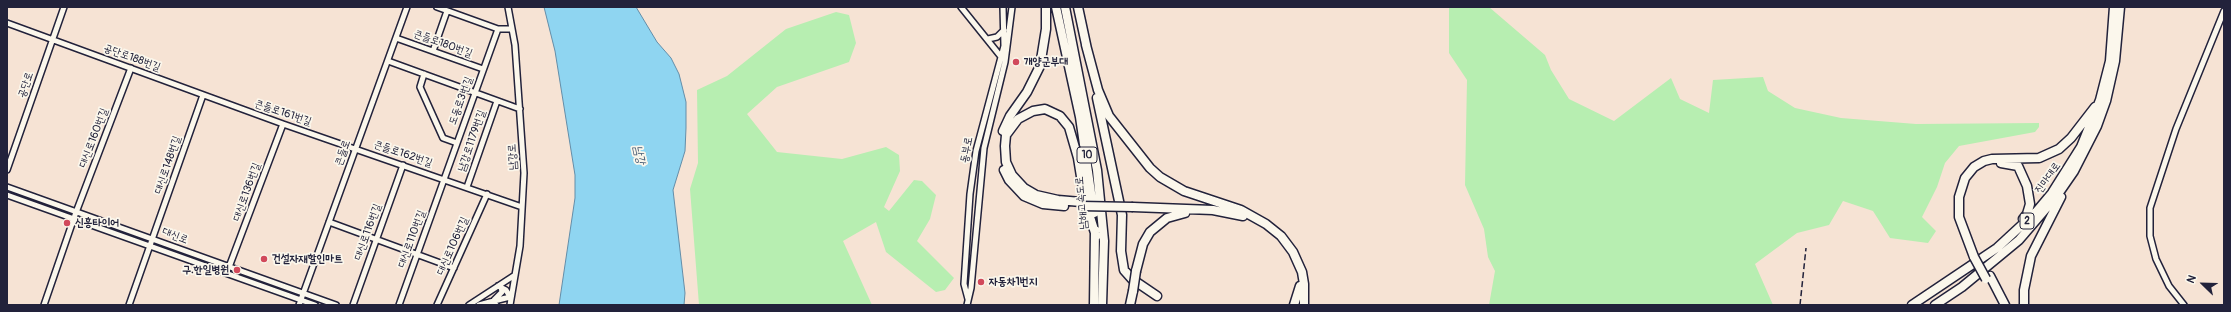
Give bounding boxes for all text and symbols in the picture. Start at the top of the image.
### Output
street label: 큰들로180번길 [412,27,474,61]
street label: 공단로188번길 [102,42,162,74]
place label: 개양군부대 [1024,55,1068,69]
marker: 개양군부대 [1011,57,1021,67]
street label: 공단로 [15,70,37,100]
street label: 도동로3번길 [446,75,476,127]
street label: 큰들로161번길 [253,97,313,129]
street label: 대신로160번길 [77,106,111,170]
street label: 남강로1179번길 [455,108,489,174]
street label: 대신로148번길 [152,134,184,196]
street label: 동부로 [958,136,976,164]
street label: 큰들로 [332,138,354,168]
street label: 큰들로162번길 [372,138,434,170]
street label: 남강로 [506,143,520,171]
water label: 남강 [630,144,648,166]
road number: 10 [1077,147,1097,163]
street label: 진마대로 [2032,160,2064,196]
street label: 대신로136번길 [230,161,264,223]
street label: 남해고속도로 [1073,176,1091,230]
street label: 대신로116번길 [352,202,384,262]
street label: 대신로110번길 [395,208,429,270]
road number: 2 [2020,213,2034,229]
street label: 대신로106번길 [434,215,472,277]
place label: 신흥타이어 [75,216,119,230]
marker: 신흥타이어 [62,218,72,228]
street label: 대신로 [160,225,190,247]
place label: 건설자재할인마트 [272,252,343,266]
marker: 건설자재할인마트 [259,254,269,264]
place label: 구.한일병원 [182,263,229,277]
north arrow [2183,264,2223,304]
marker: 구.한일병원 [232,265,242,275]
text: N [2184,273,2199,285]
place label: 자동차1번지 [989,275,1038,289]
marker: 자동차1번지 [976,277,986,287]

